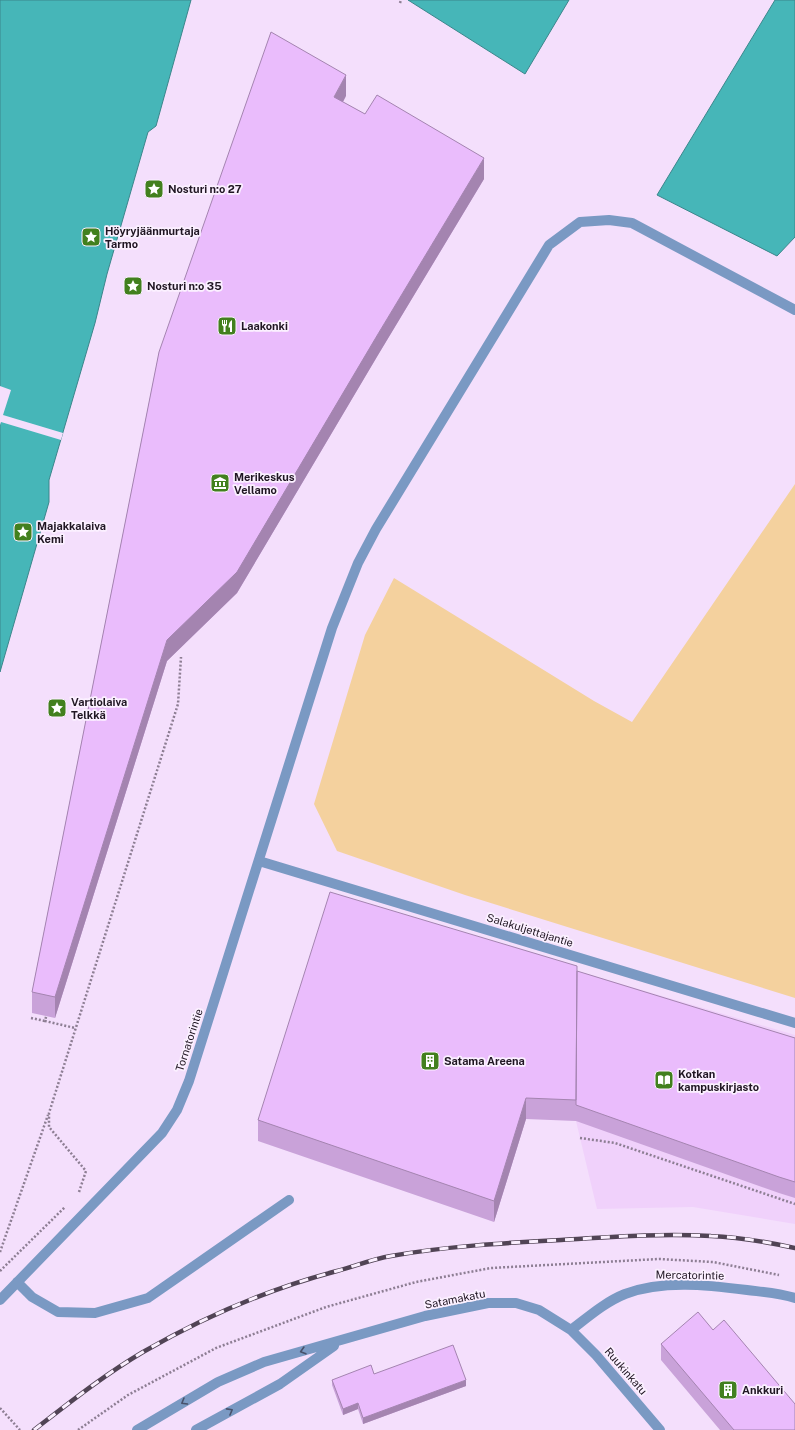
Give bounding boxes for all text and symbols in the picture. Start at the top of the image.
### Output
place icon: Nosturi n:o 27 [143,178,165,200]
place label: Nosturi n:o 27 [168,183,242,195]
place label: Höyryjäänmurtaja Tarmo [105,225,200,250]
place icon: Höyryjäänmurtaja Tarmo [80,226,102,248]
place icon: Nosturi n:o 35 [122,275,144,297]
place label: Nosturi n:o 35 [147,280,222,292]
restaurant icon: Laakonki [216,315,238,337]
place label: Laakonki [241,320,288,332]
place label: Merikeskus Vellamo [234,471,295,496]
museum icon: Merikeskus Vellamo [209,472,231,494]
place label: Majakkalaiva Kemi [37,520,106,545]
place icon: Majakkalaiva Kemi [12,521,34,543]
place label: Vartiolaiva Telkkä [71,696,127,721]
place icon: Vartiolaiva Telkkä [46,697,68,719]
street label: Salakuljettajantie [485,911,575,949]
street label: Tornatorintie [173,1007,205,1073]
building icon: Satama Areena [419,1050,441,1072]
place label: Satama Areena [444,1055,525,1067]
place label: Kotkan kampuskirjasto [678,1068,759,1093]
library icon: Kotkan kampuskirjasto [653,1069,675,1091]
street label: Mercatorintie [656,1268,724,1282]
street label: Satamakatu [424,1287,486,1311]
street label: Ruukinkatu [602,1345,650,1397]
one-way arrow [299,1346,306,1355]
building icon: Ankkuri [717,1379,739,1401]
place label: Ankkuri [742,1384,783,1396]
one-way arrow [181,1398,188,1405]
one-way arrow [226,1409,233,1416]

